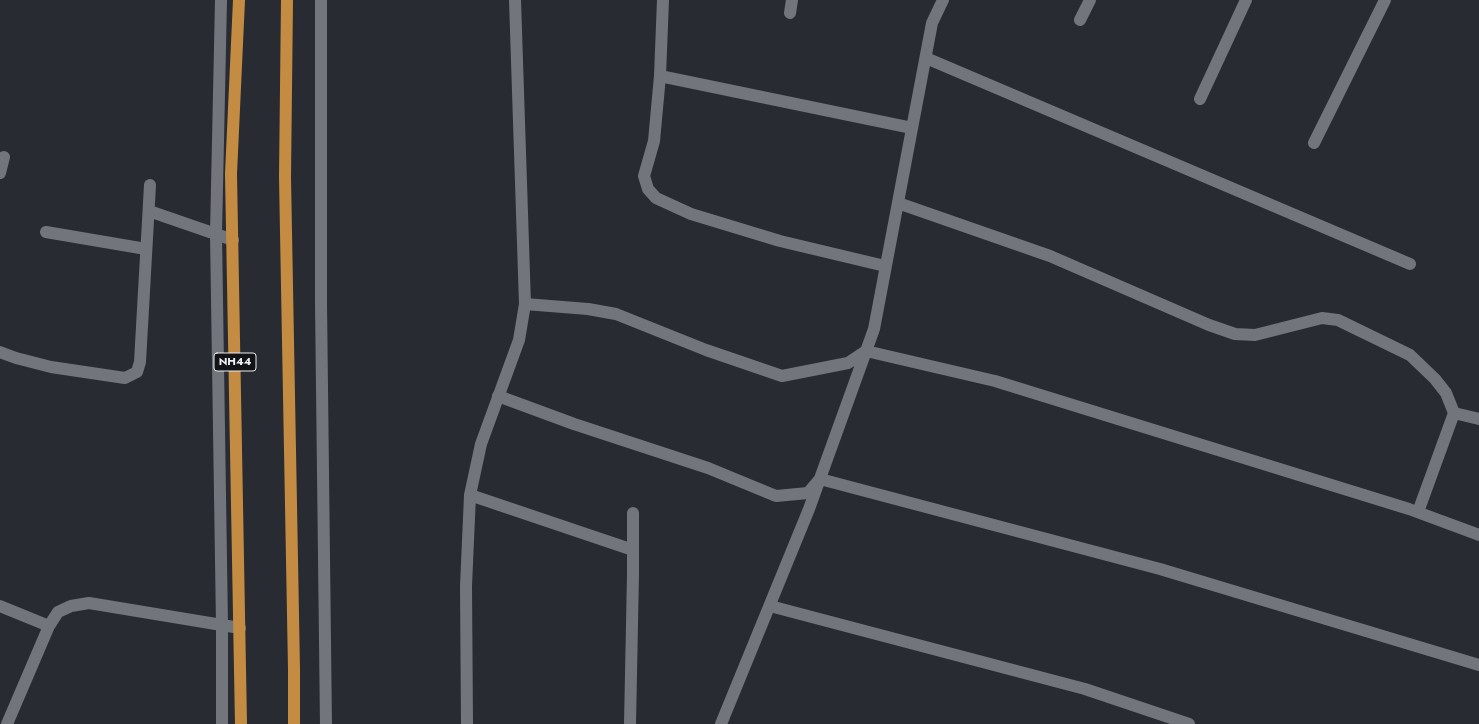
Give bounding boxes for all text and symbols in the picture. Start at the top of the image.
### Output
road number: NH44 [214,353,256,371]

